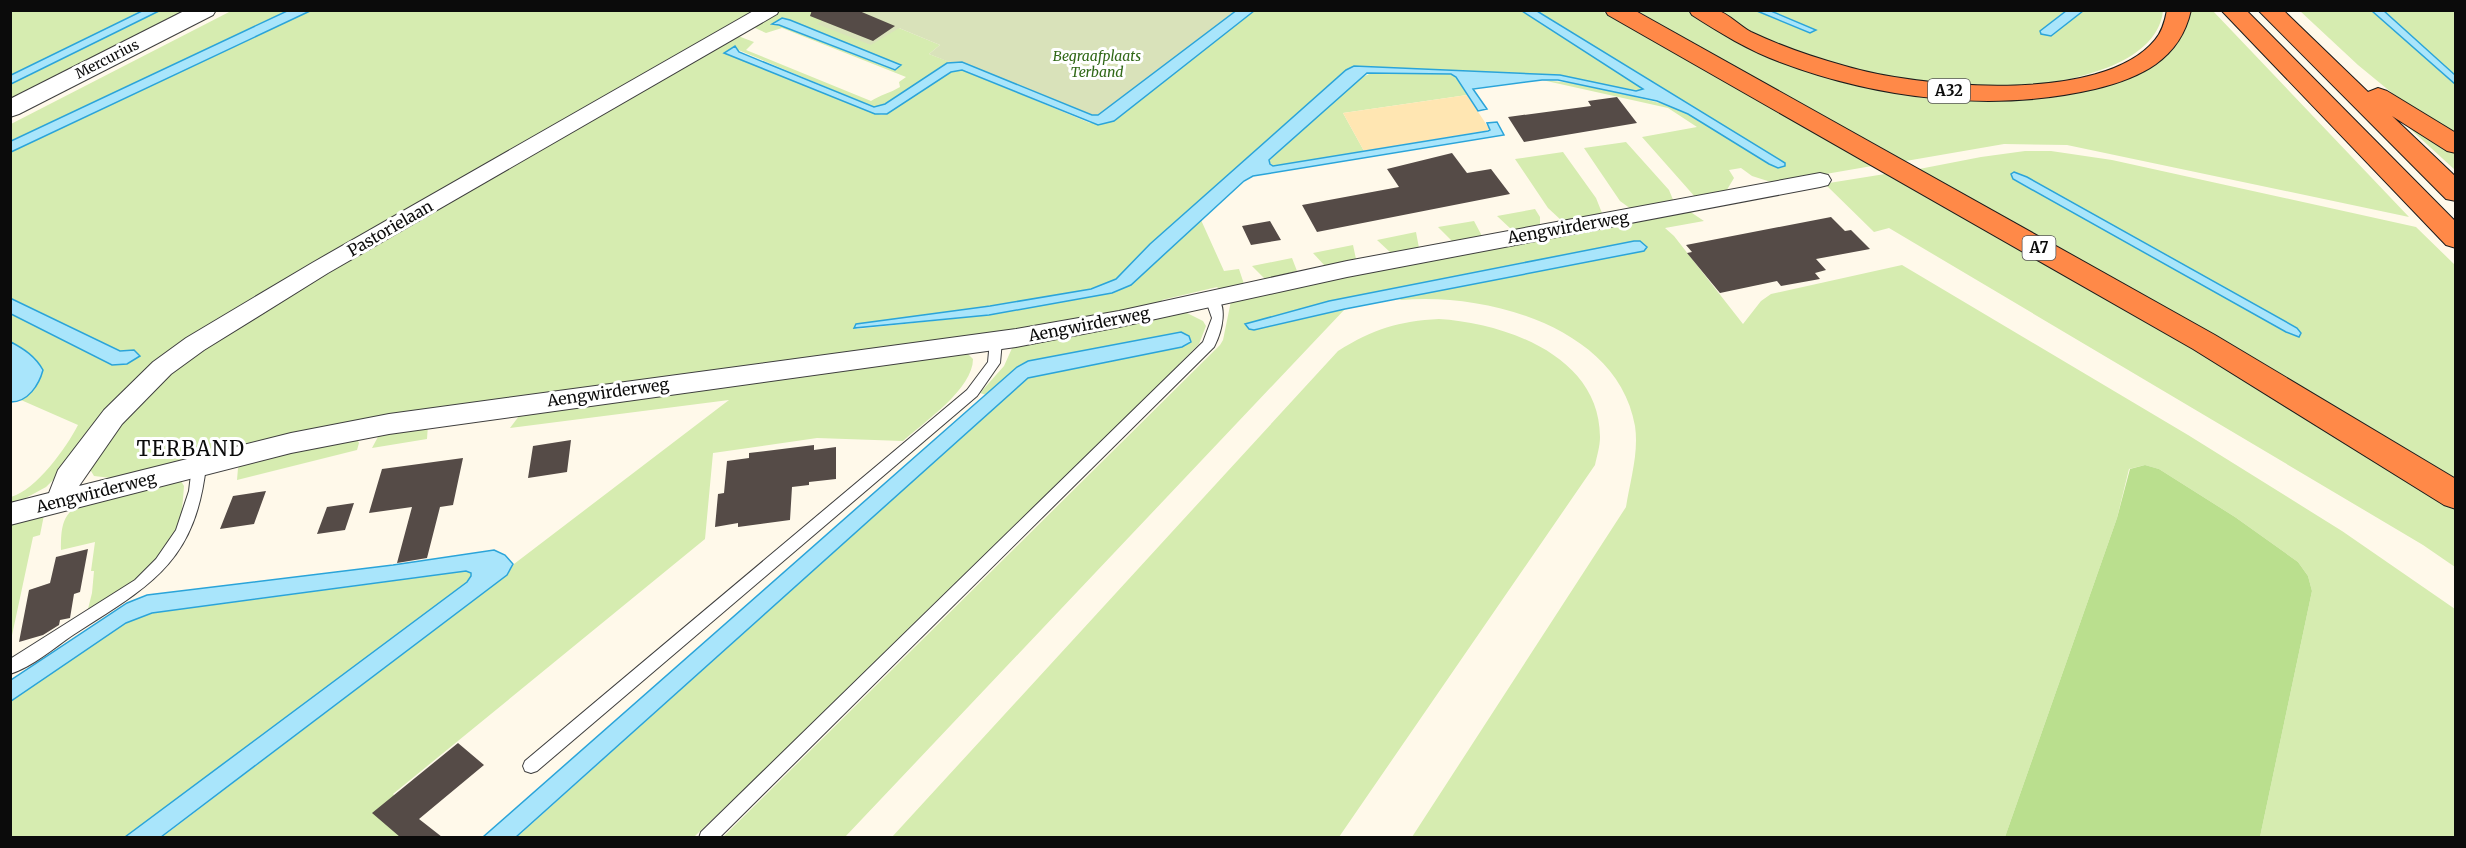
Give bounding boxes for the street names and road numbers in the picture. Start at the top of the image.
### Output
street label: Mercurius [72,35,142,83]
road number: A32 [1928,79,1970,103]
street label: Pastorielaan [344,195,437,260]
street label: Aengwirderweg [1505,206,1631,248]
road number: A7 [2022,236,2056,260]
street label: Aengwirderweg [1026,302,1152,346]
street label: Aengwirderweg [545,374,671,411]
street label: Aengwirderweg [33,467,158,517]

